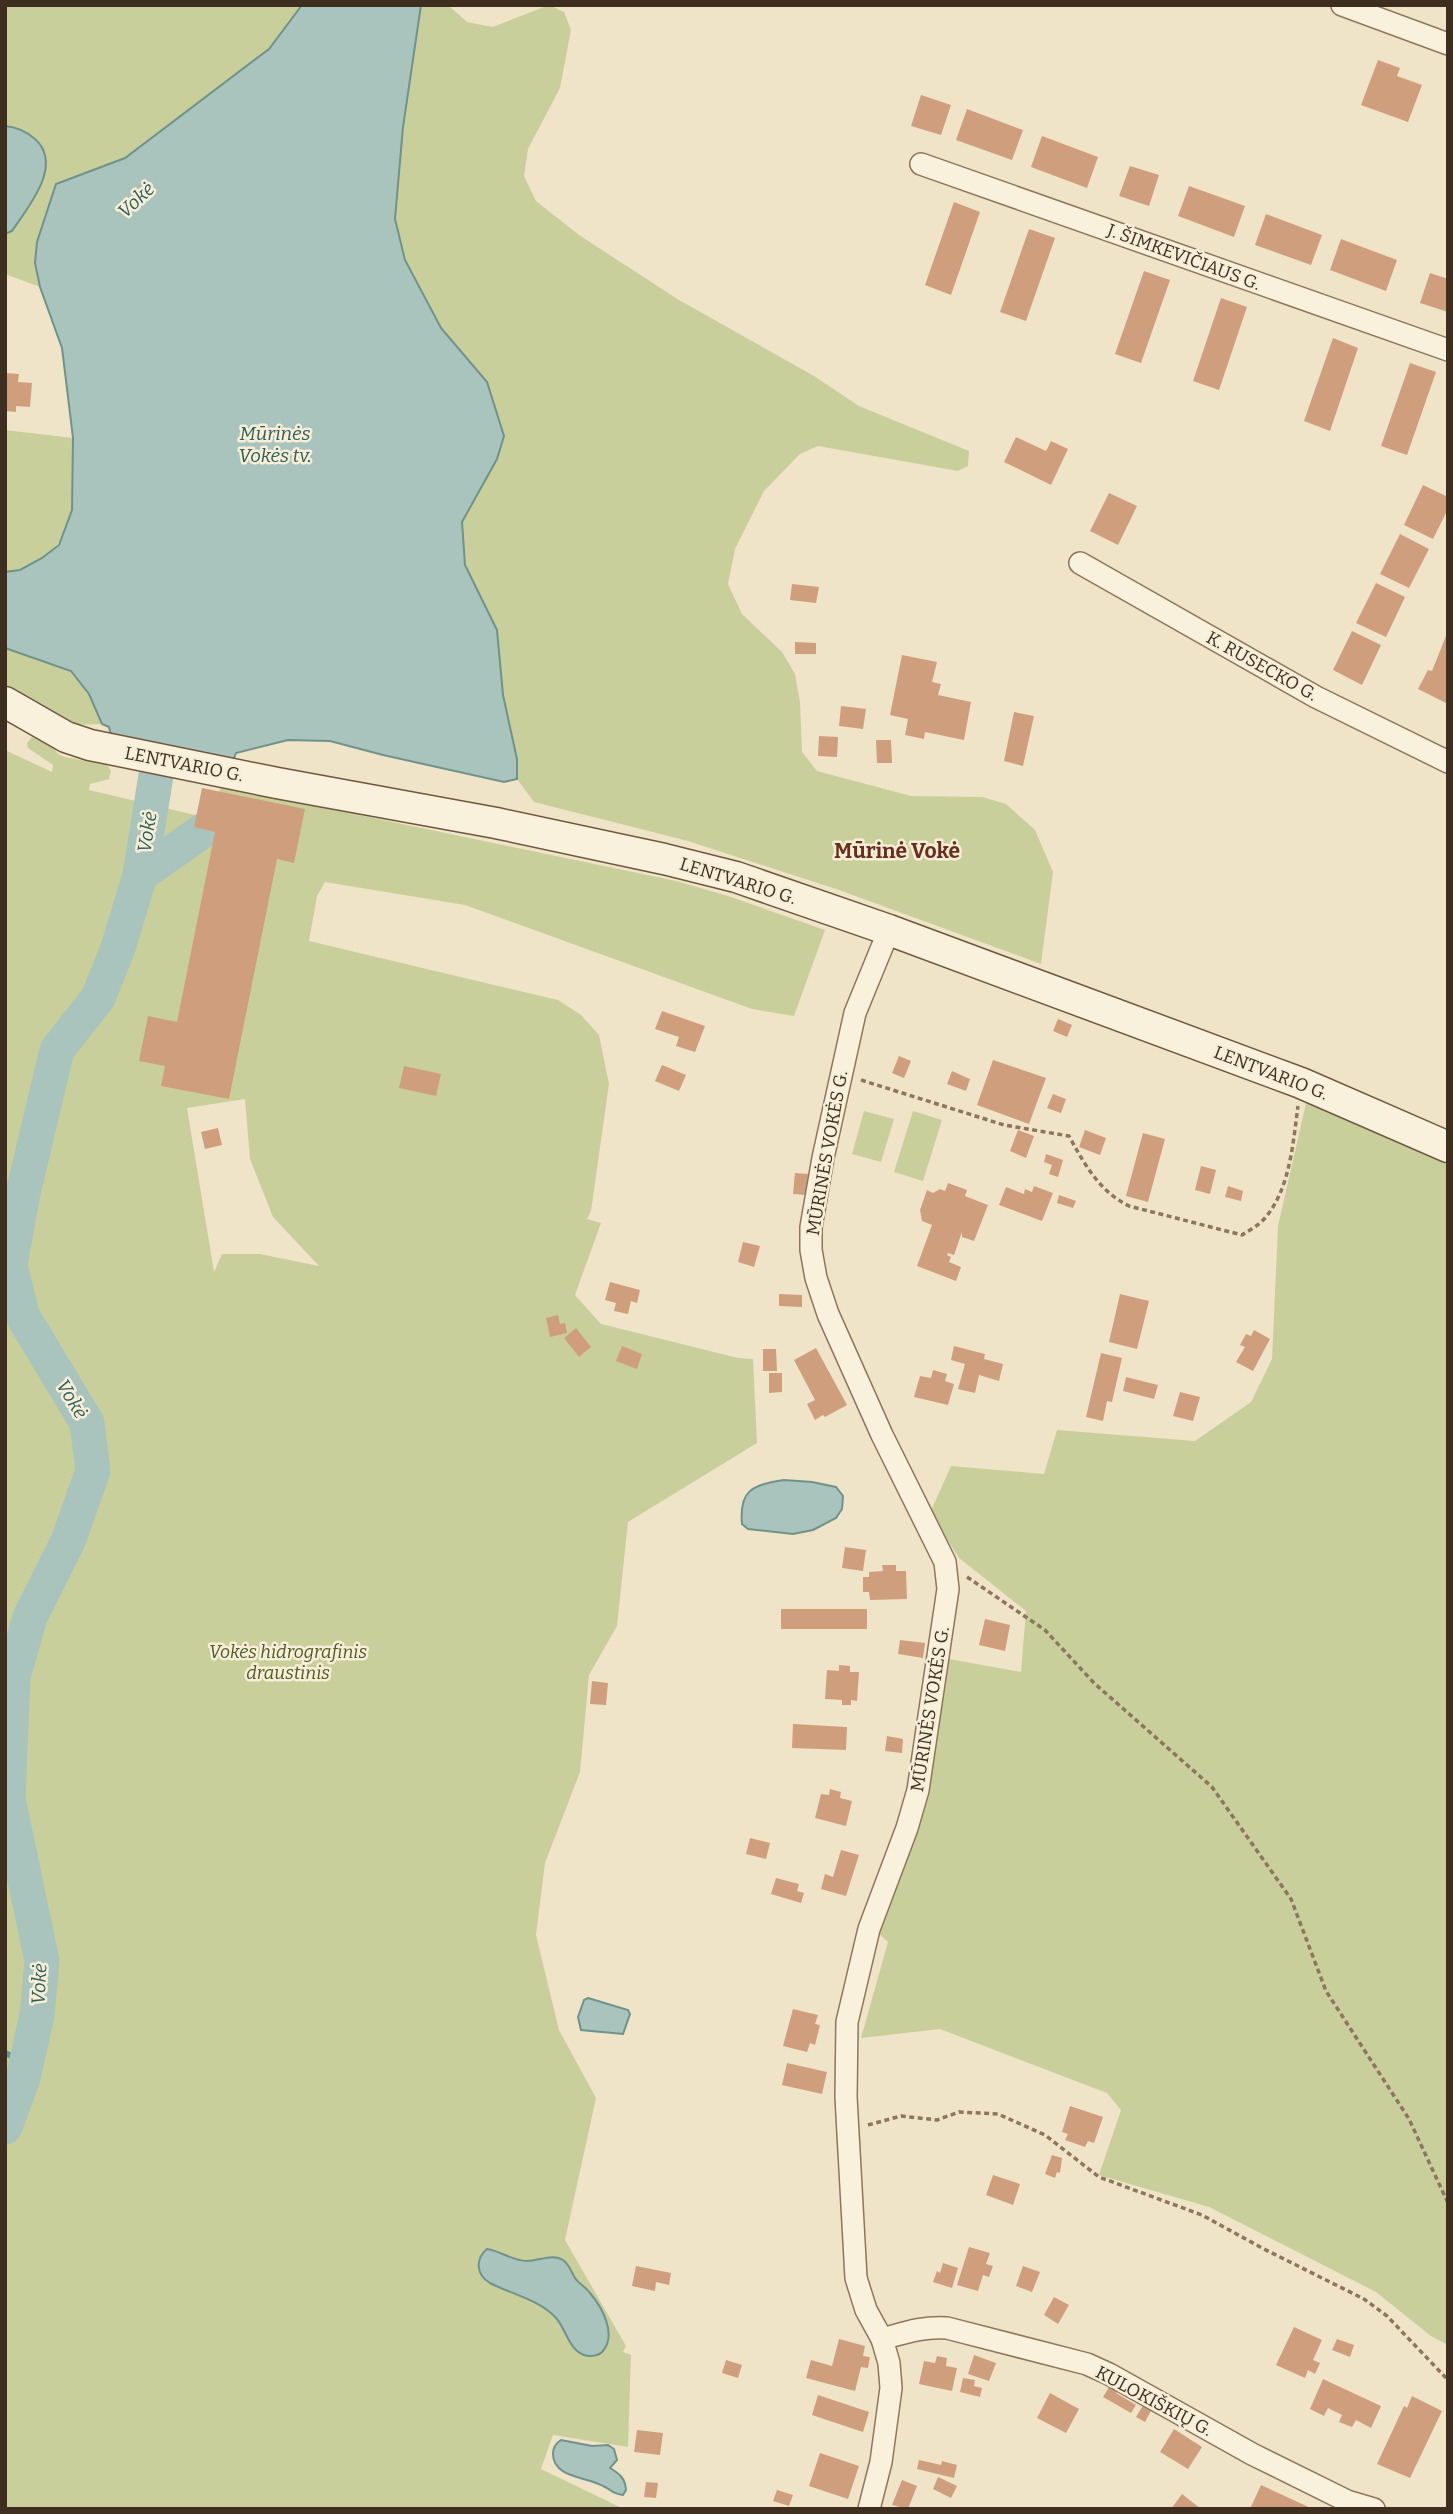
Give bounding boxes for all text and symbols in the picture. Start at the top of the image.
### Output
water label: Vokė [113,177,159,223]
street label: J. ŠIMKEVIČIAUS G. [1103,219,1264,295]
water label: Mūrinės Vokės tv. [238,422,312,467]
street label: K. RUSECKO G. [1203,626,1321,706]
street label: LENTVARIO G. [123,742,245,786]
water label: Vokė [132,809,162,854]
district label: Mūrinė Vokė [834,838,960,864]
street label: LENTVARIO G. [677,853,799,909]
street label: LENTVARIO G. [1211,1041,1331,1105]
street label: MŪRINĖS VOKĖS G. [802,1069,852,1237]
water label: Vokė [51,1375,93,1423]
street label: MŪRINĖS VOKĖS G. [906,1625,954,1793]
park label: Vokės hidrografinis draustinis [209,1641,367,1684]
water label: Vokė [26,1962,52,2005]
street label: KULOKIŠKIŲ G. [1092,2361,1216,2441]

